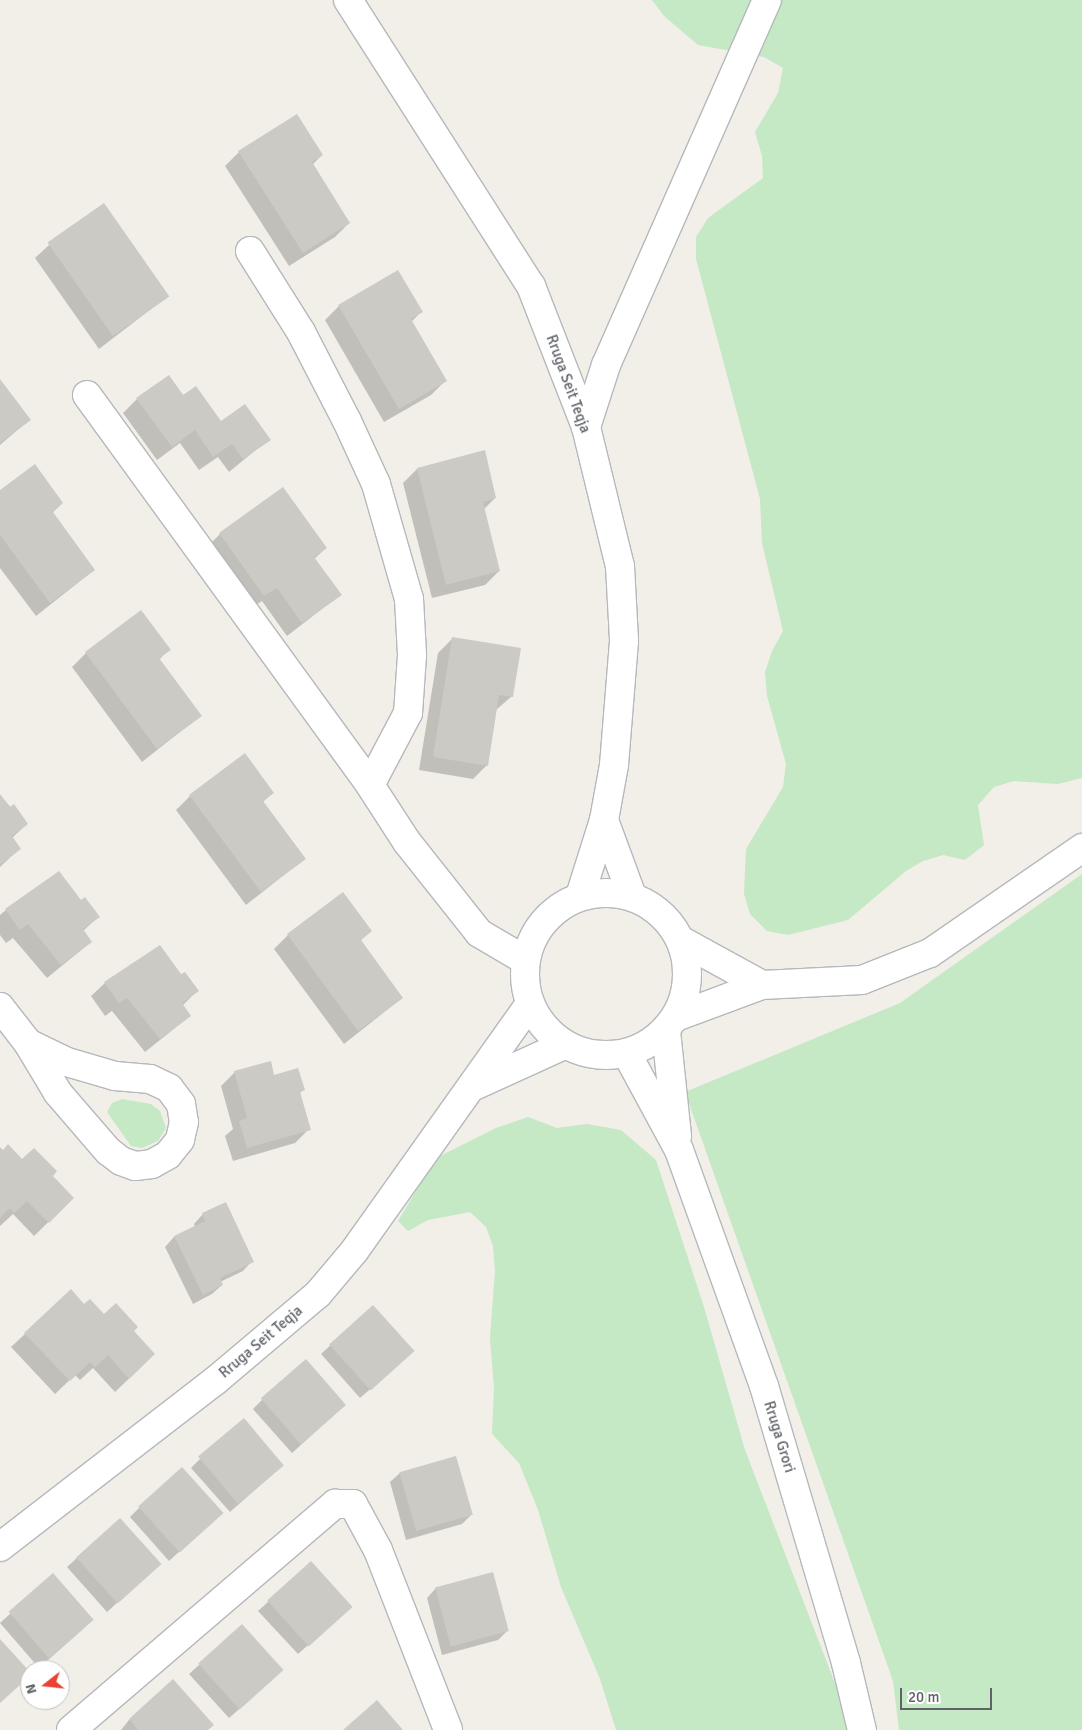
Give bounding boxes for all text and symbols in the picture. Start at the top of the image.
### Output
street label: Rruga Seit Teqja [542,332,594,436]
street label: Rruga Seit Teqja [216,1302,306,1382]
street label: Rruga Grori [760,1399,798,1475]
north arrow [20,1660,70,1710]
scale bar [902,1678,994,1710]
text: N [22,1682,41,1696]
text: 20 m [908,1688,939,1706]

